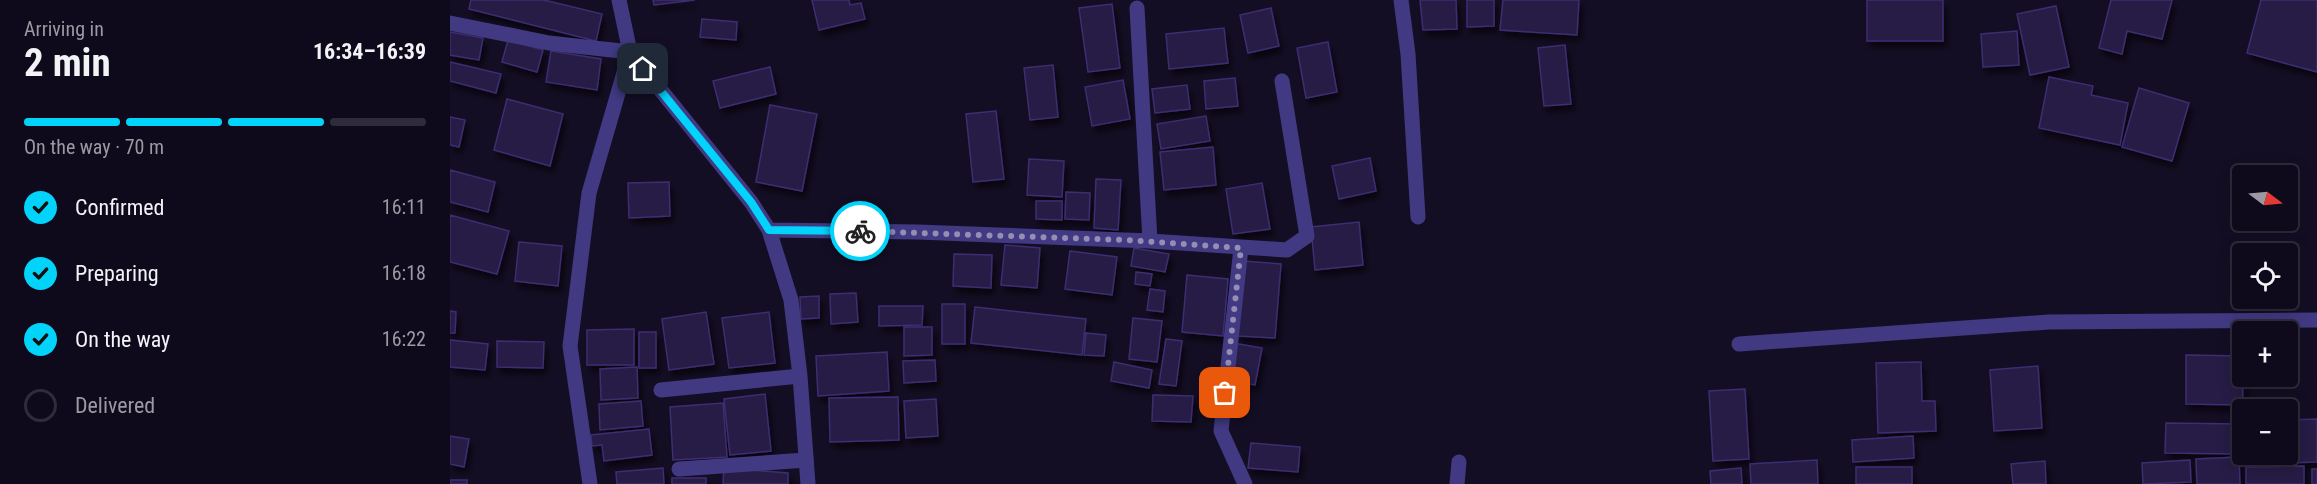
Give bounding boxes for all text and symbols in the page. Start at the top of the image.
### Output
text: Arriving in [24,17,104,41]
text: 16:34–16:39 [313,39,426,64]
text: 2 min [24,40,111,86]
pin [617,43,668,94]
icon: home [626,52,659,85]
text: On the way · 70 m [24,135,164,159]
north arrow [2232,165,2298,231]
map controls [2232,165,2298,465]
icon: check [24,191,57,224]
text: Confirmed [75,195,164,220]
text: 16:11 [382,195,426,219]
courier [830,201,890,261]
icon: bike [844,215,877,248]
button: locate [2232,243,2298,309]
icon: check [24,257,57,290]
text: Preparing [75,261,159,286]
text: 16:18 [382,261,426,285]
button: + [2232,321,2298,387]
icon: check [24,323,57,356]
text: On the way [75,327,170,352]
text: 16:22 [382,327,426,351]
pin [1199,367,1250,418]
icon: bag [1208,376,1241,409]
text: Delivered [75,393,155,418]
button: − [2232,399,2298,465]

